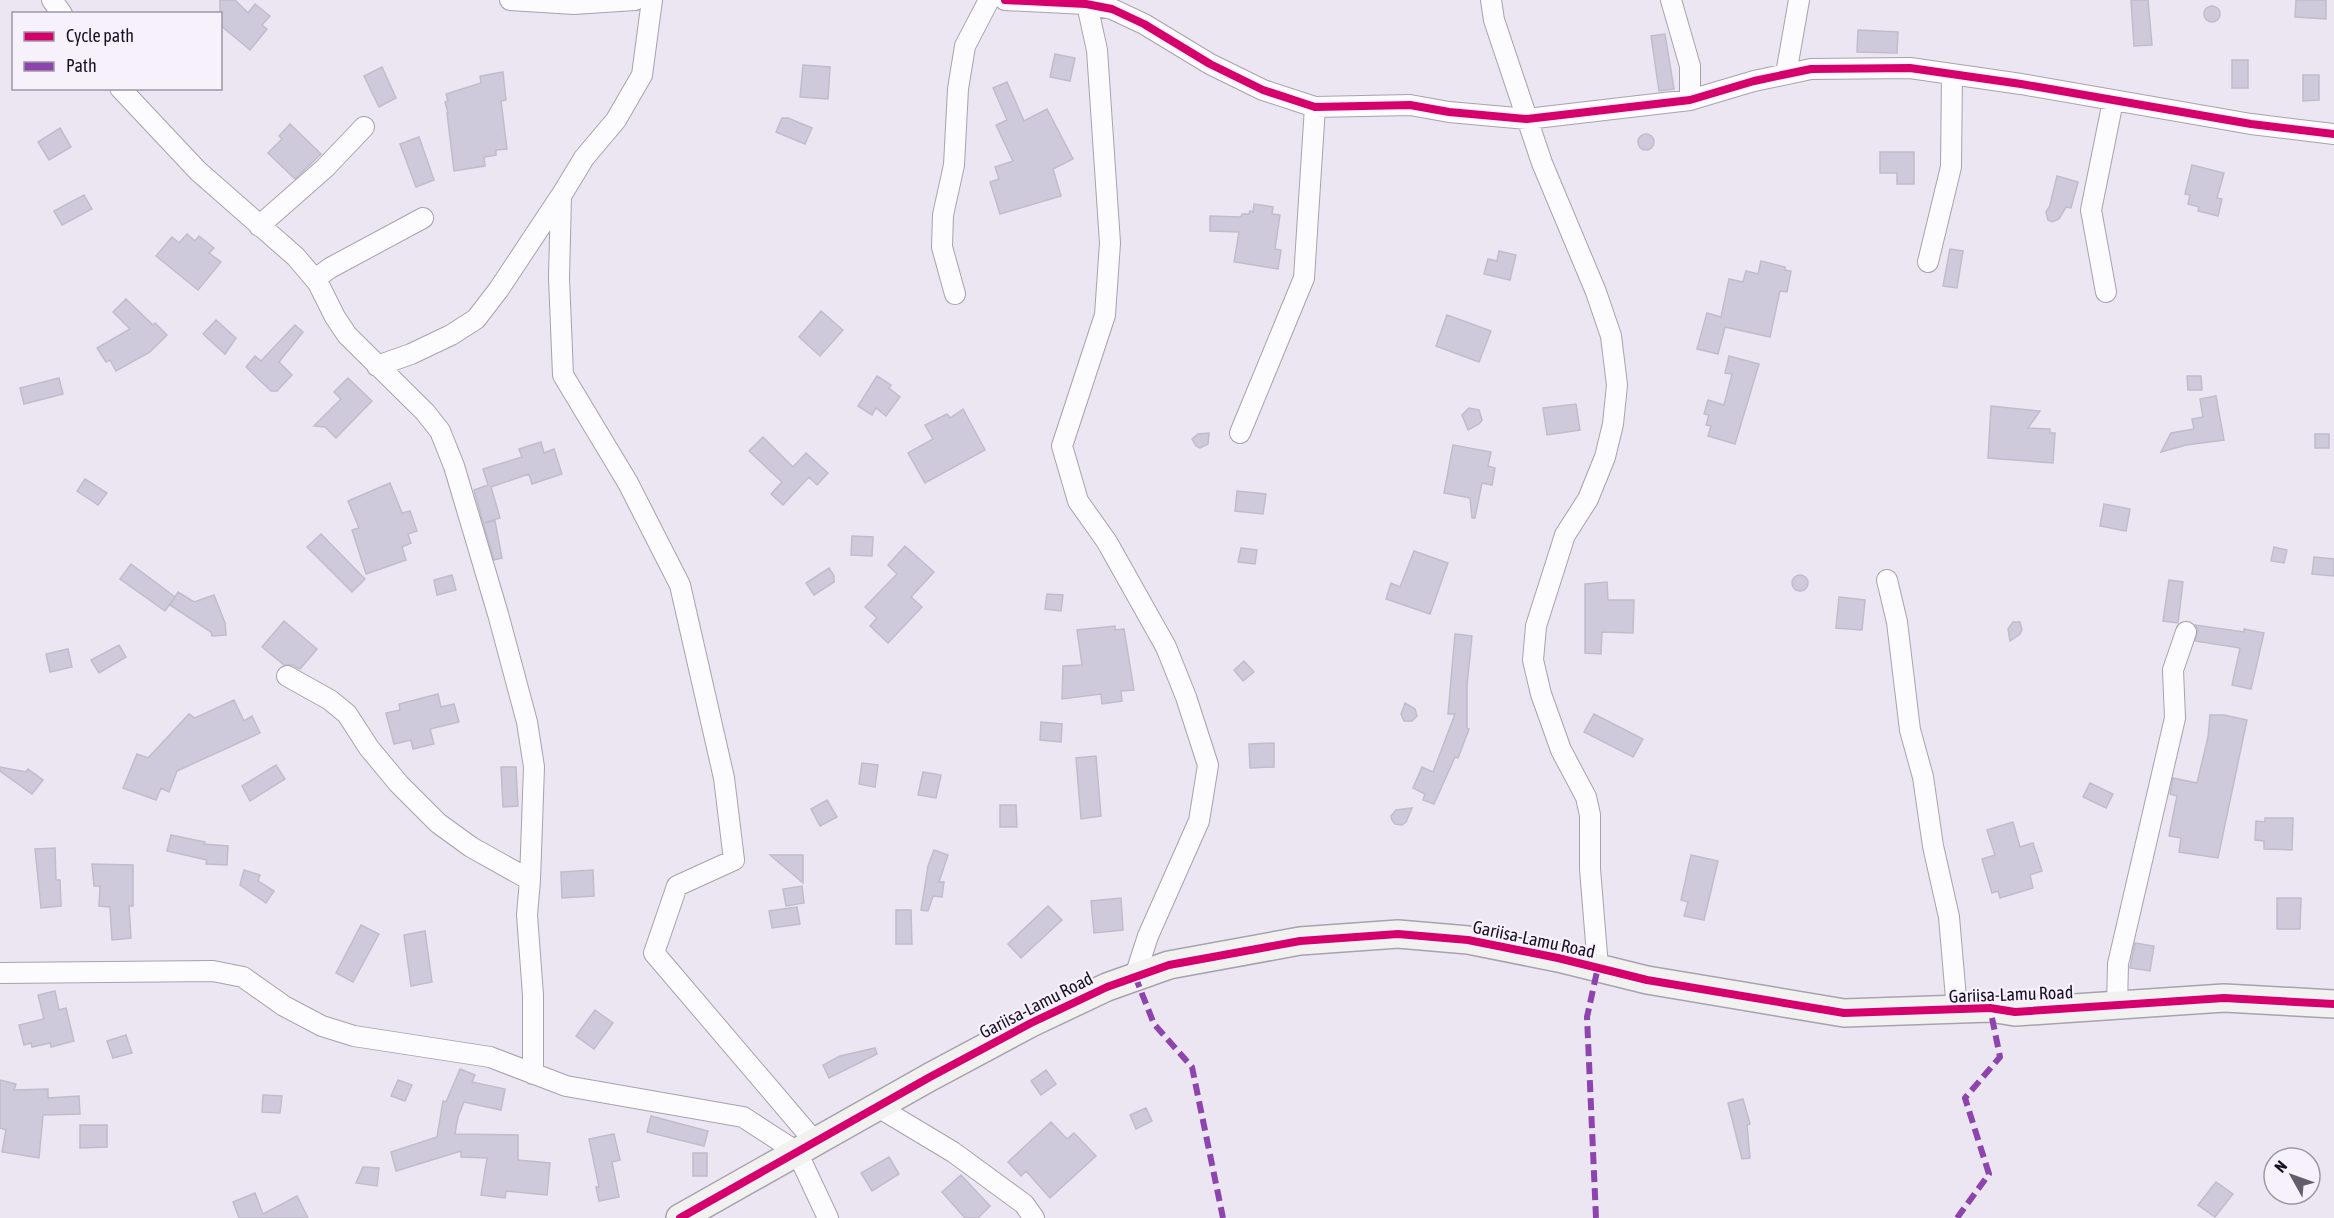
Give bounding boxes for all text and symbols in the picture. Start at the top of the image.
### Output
legend [12,12,222,90]
text: Cycle path [66,25,134,46]
text: Path [66,55,97,76]
street label: Gariisa-Lamu Road [1471,916,1597,962]
street label: Gariisa-Lamu Road [976,967,1096,1043]
street label: Gariisa-Lamu Road [1948,981,2074,1007]
north arrow [2262,1146,2322,1206]
text: N [2271,1157,2290,1176]

